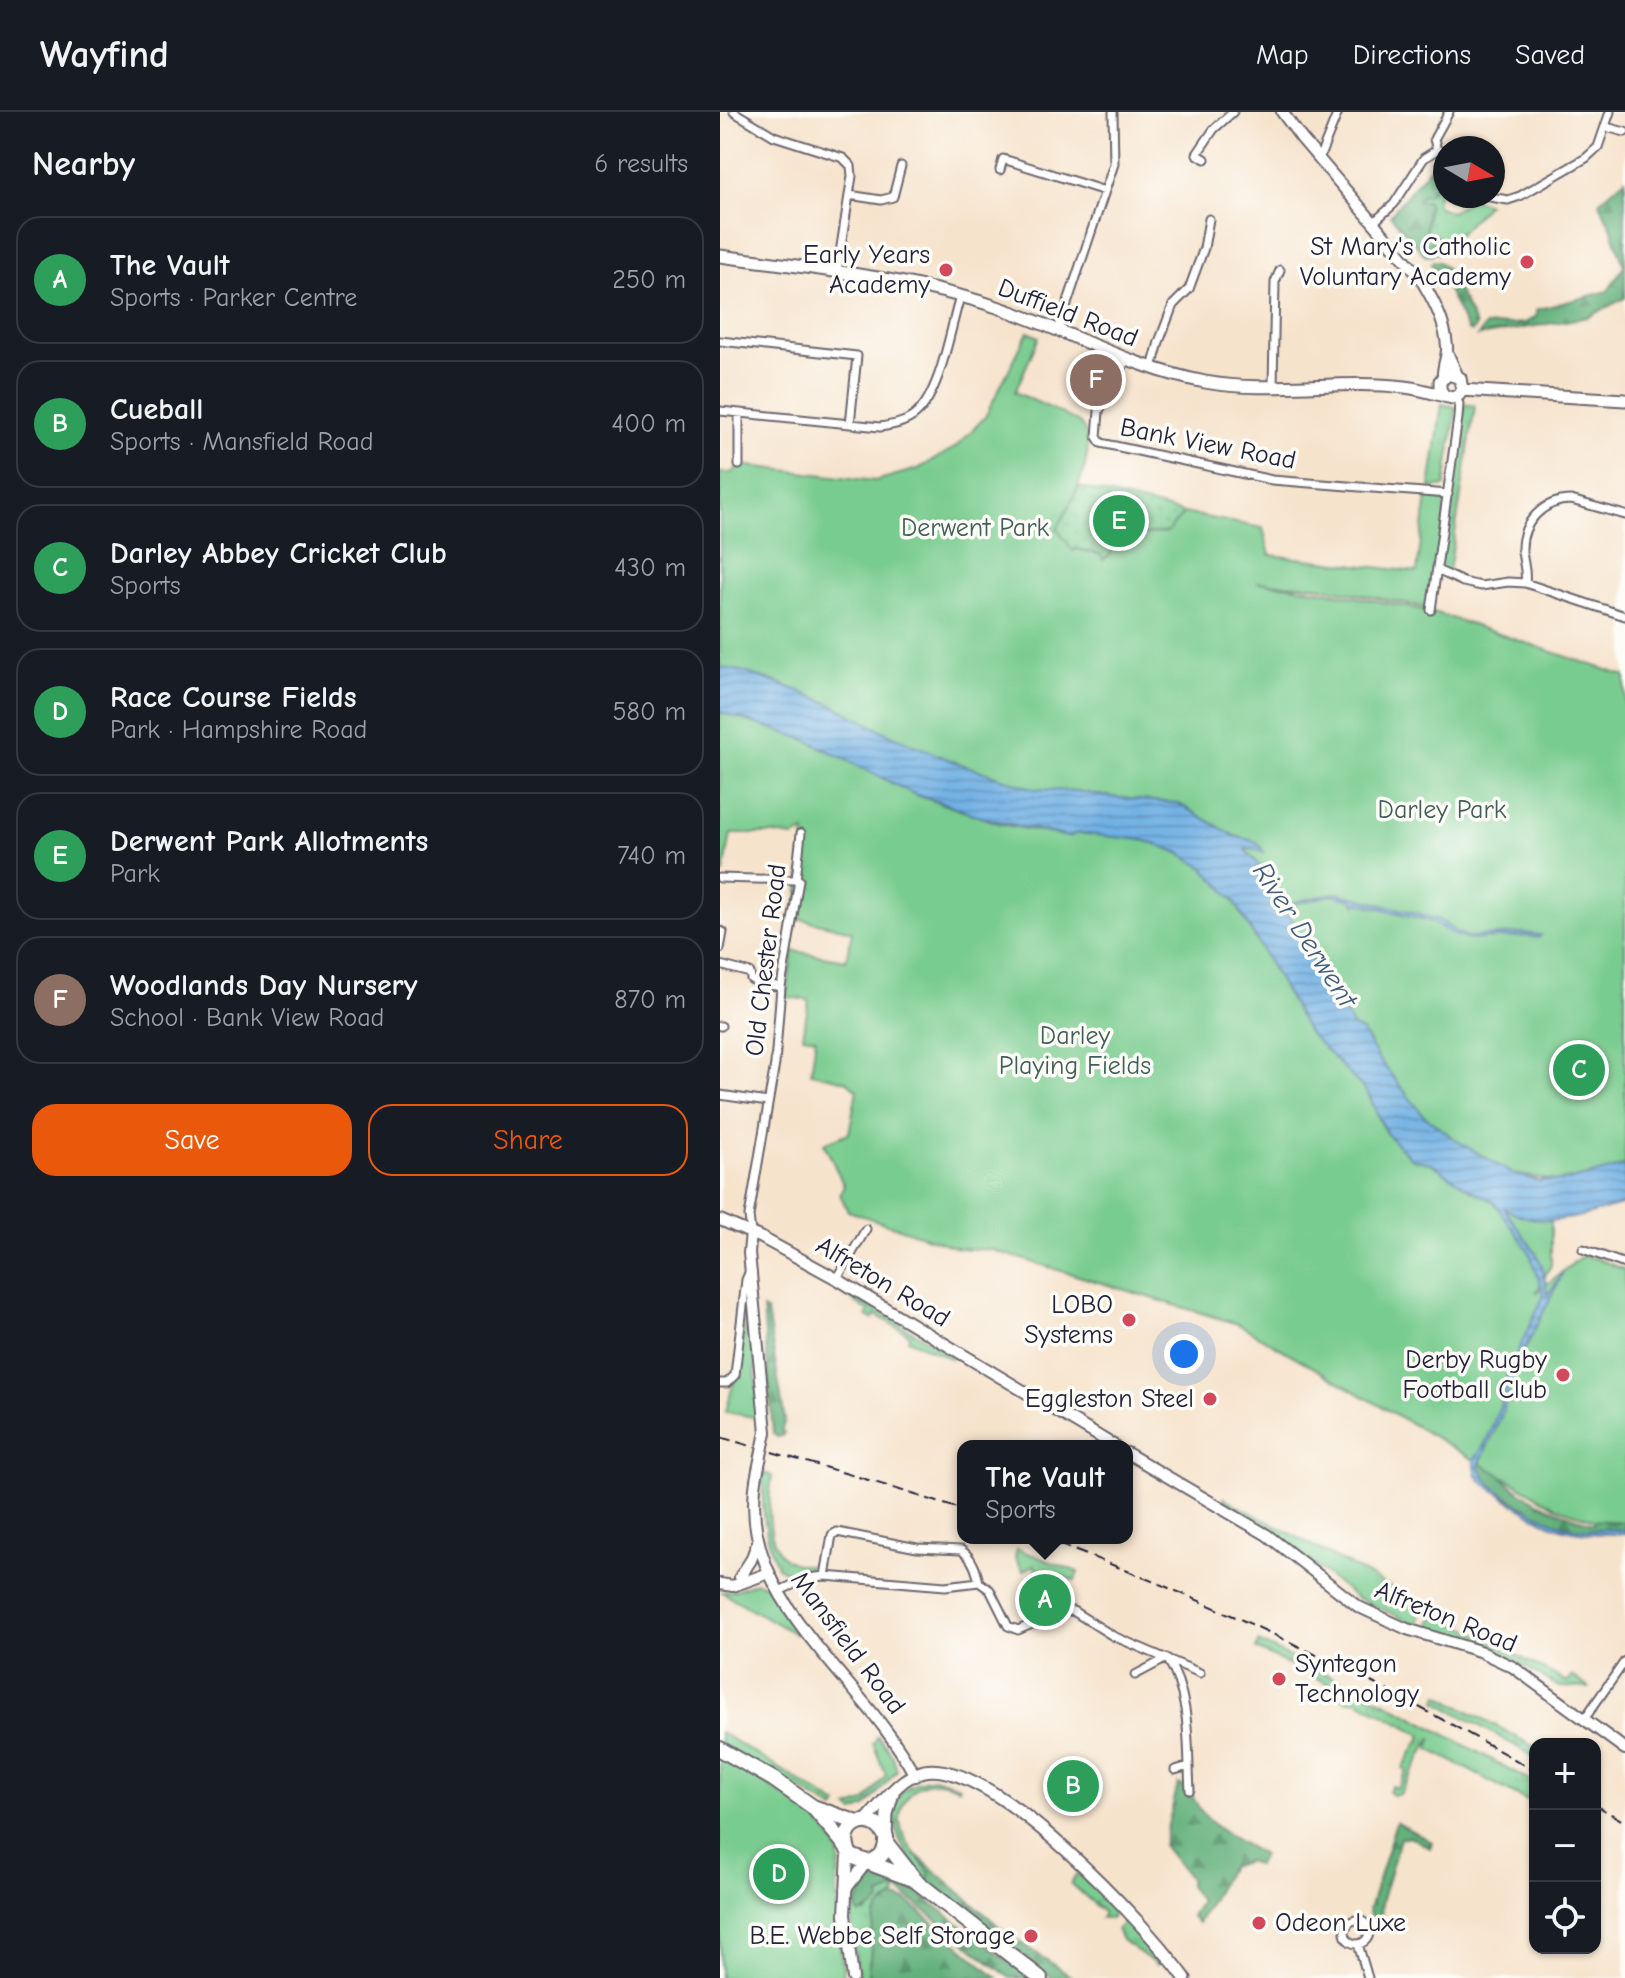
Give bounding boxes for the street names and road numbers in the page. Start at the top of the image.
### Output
street label: Duffield Road [994,273,1142,353]
street label: Bank View Road [1118,412,1298,476]
street label: Old Chester Road [739,862,793,1058]
street label: Alfreton Road [811,1230,955,1334]
street label: Mansfield Road [785,1566,911,1720]
street label: Alfreton Road [1371,1575,1521,1659]

